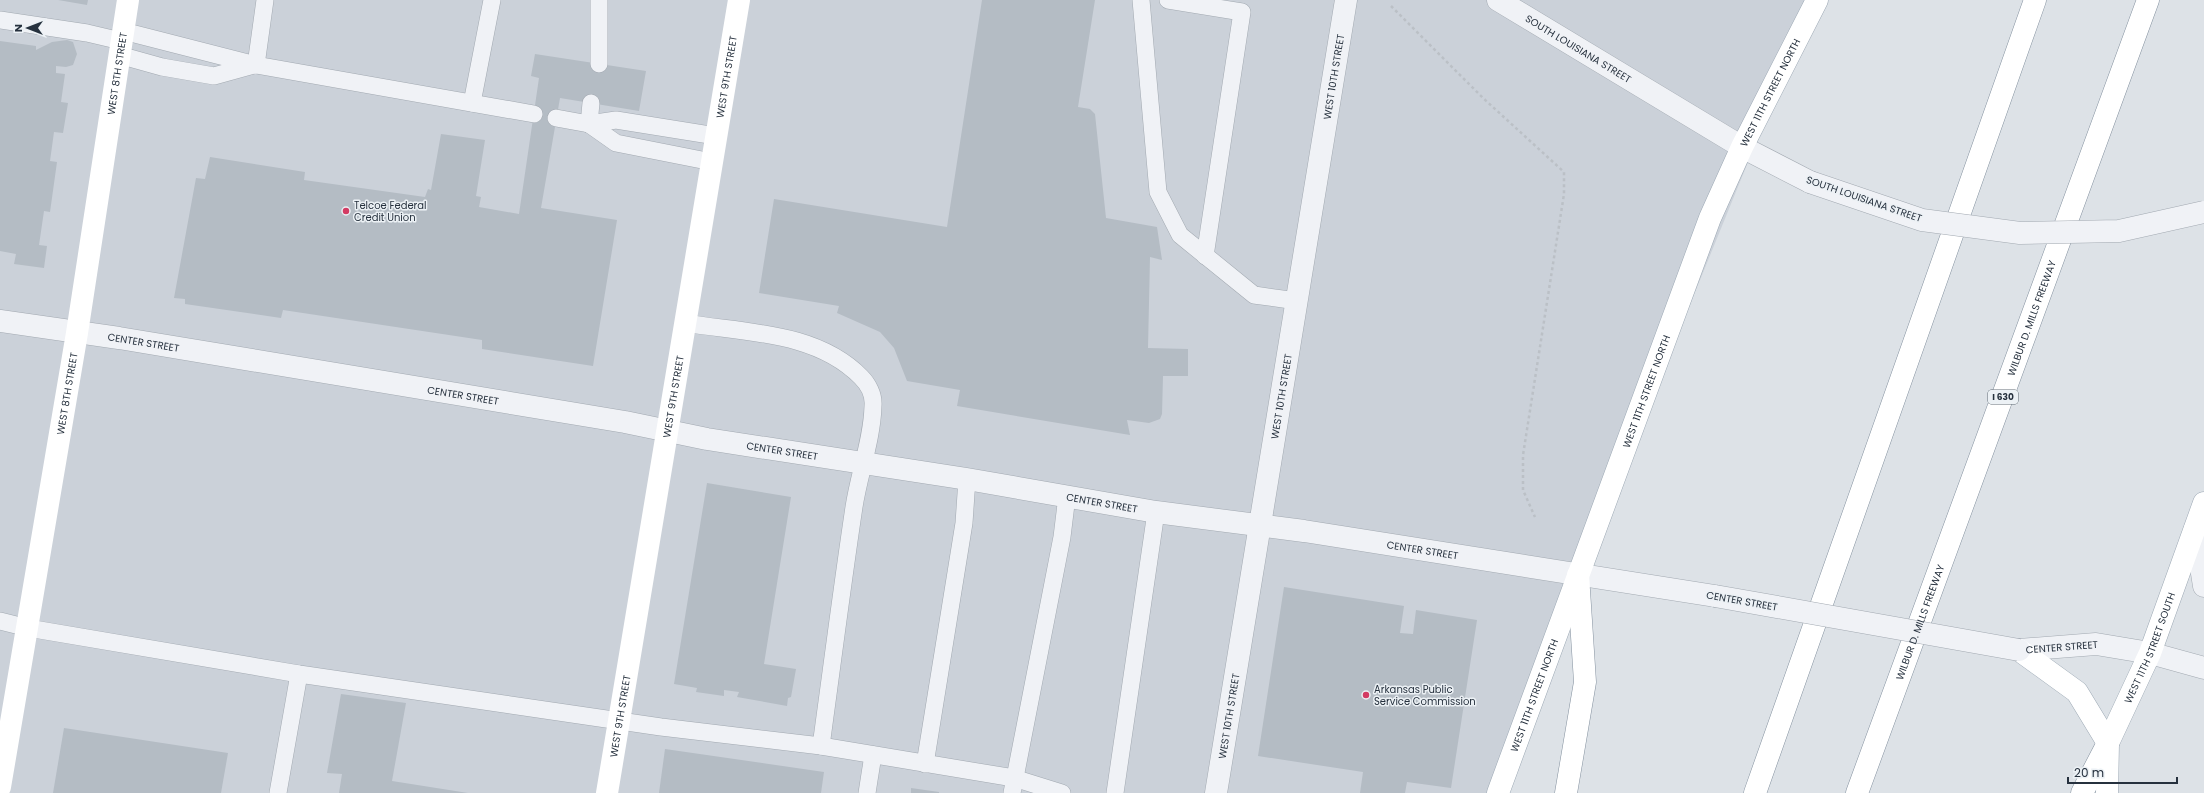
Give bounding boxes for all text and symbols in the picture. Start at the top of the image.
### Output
north arrow [8,8,48,48]
street label: SOUTH LOUISIANA STREET [1523,11,1635,87]
text: N [10,24,26,32]
street label: WEST 8TH STREET [103,31,131,116]
street label: WEST 10TH STREET [1319,32,1348,120]
street label: WEST 9TH STREET [712,34,741,119]
street label: WEST 11TH STREET NORTH [1736,36,1804,149]
street label: SOUTH LOUISIANA STREET [1804,172,1924,226]
place label: Telcoe Federal Credit Union [354,198,427,225]
marker: Telcoe Federal Credit Union [341,206,351,216]
street label: WILBUR D. MILLS FREEWAY [2003,258,2059,378]
street label: CENTER STREET [107,329,181,355]
street label: WEST 11TH STREET NORTH [1618,333,1674,450]
street label: WEST 8TH STREET [52,351,81,436]
street label: WEST 10TH STREET [1267,352,1296,440]
street label: WEST 9TH STREET [659,354,687,439]
street label: CENTER STREET [426,382,501,409]
road number: I 630 [1988,390,2018,404]
street label: CENTER STREET [745,438,820,464]
street label: CENTER STREET [1065,489,1140,516]
street label: CENTER STREET [1386,537,1460,563]
street label: WILBUR D. MILLS FREEWAY [1892,562,1948,682]
street label: CENTER STREET [1705,587,1779,615]
street label: WEST 11TH STREET SOUTH [2120,590,2179,706]
street label: CENTER STREET [2025,636,2099,657]
street label: WEST 11TH STREET NORTH [1506,637,1562,754]
street label: WEST 10TH STREET [1214,672,1243,760]
street label: WEST 9TH STREET [606,673,634,758]
place label: Arkansas Public Service Commission [1374,682,1476,709]
marker: Arkansas Public Service Commission [1361,690,1371,700]
scale bar [2068,759,2177,785]
text: 20 m [2074,764,2104,781]

